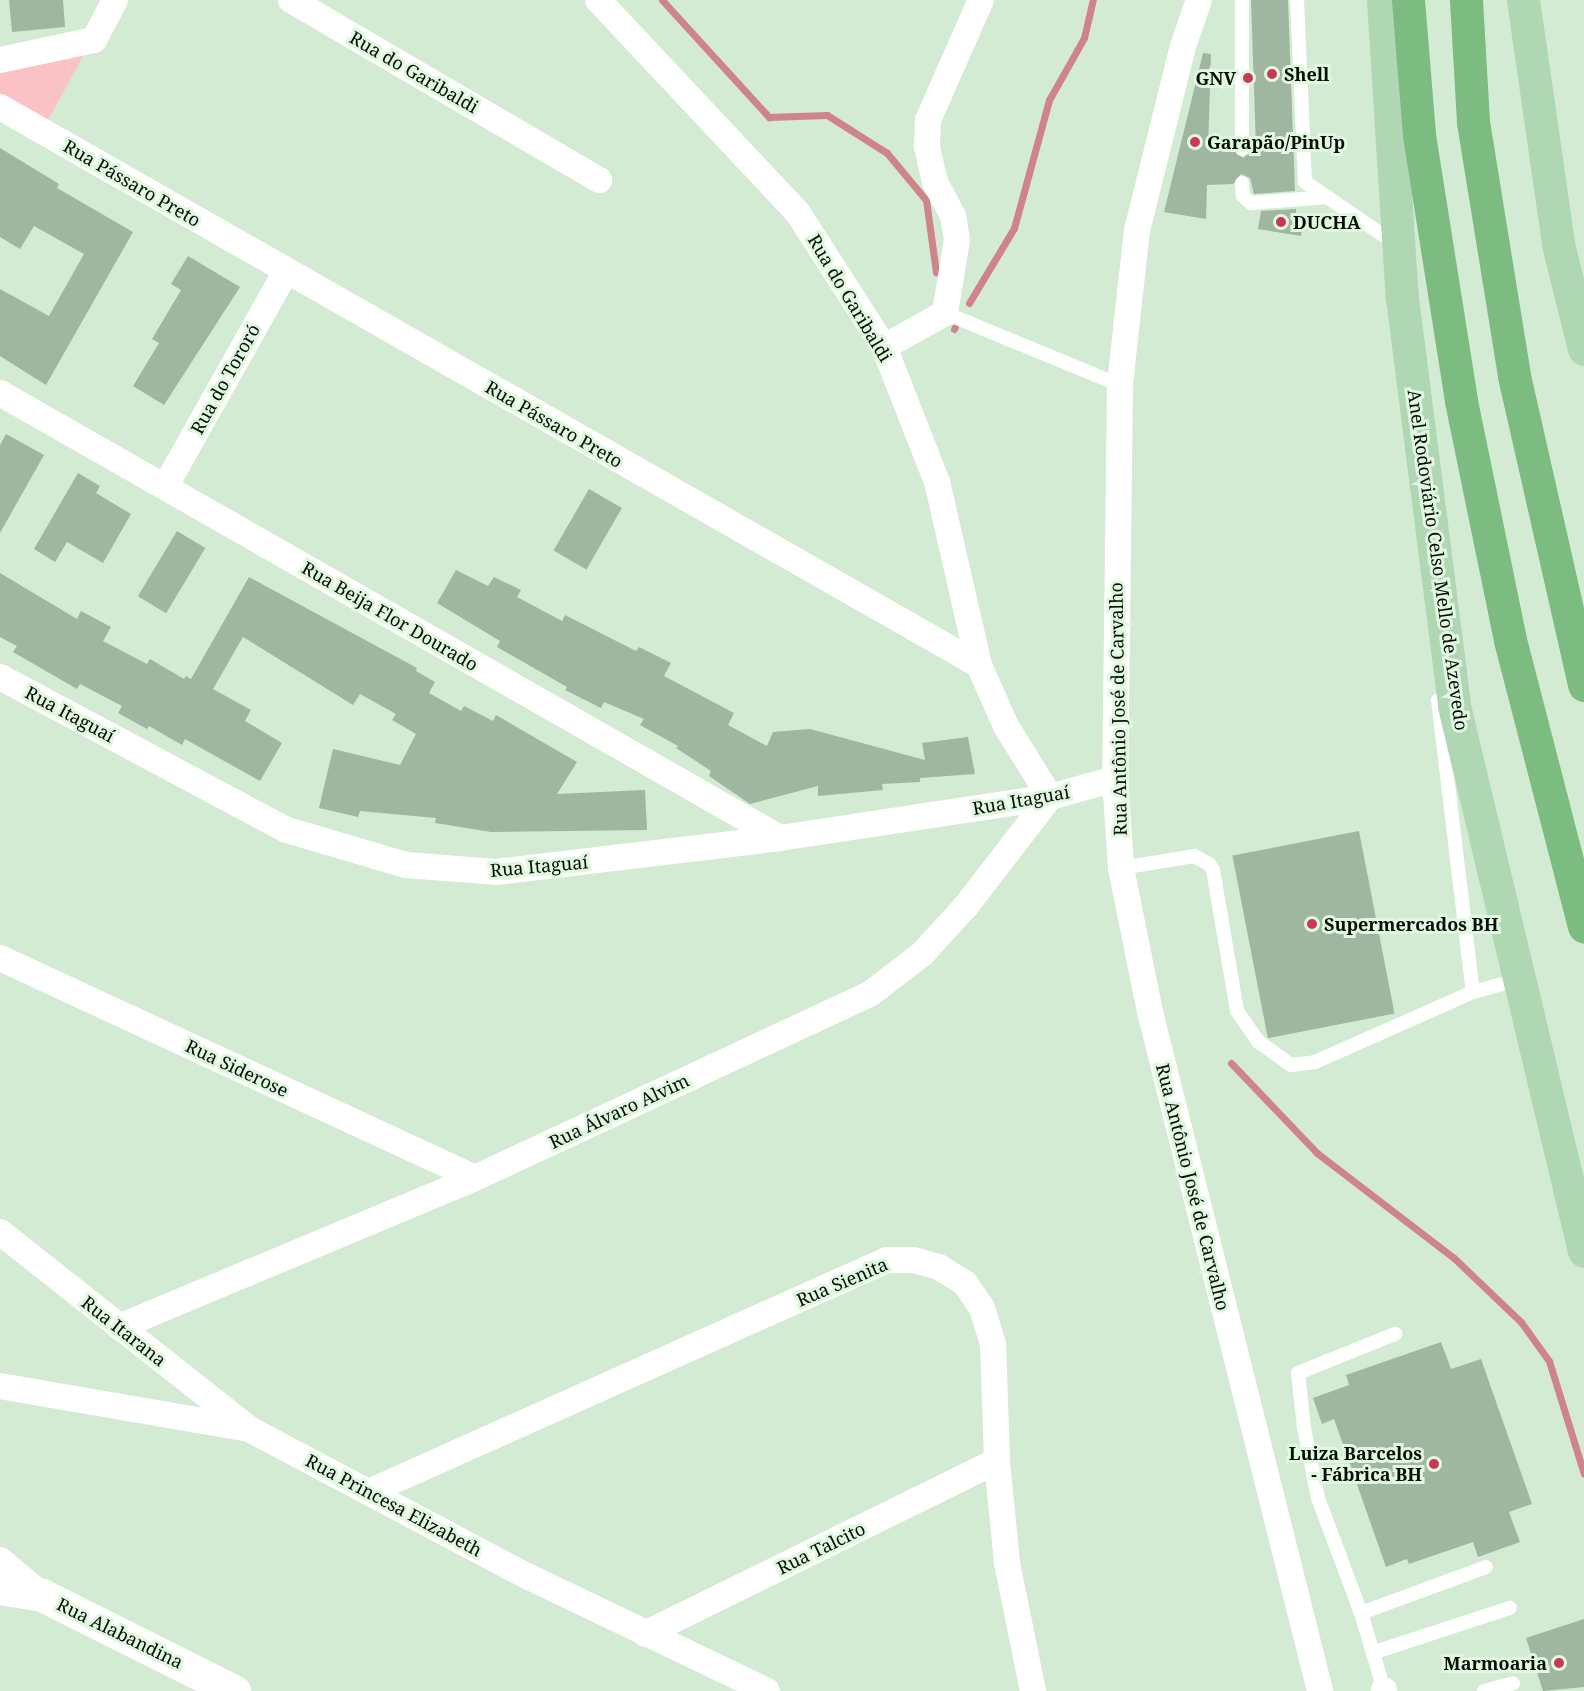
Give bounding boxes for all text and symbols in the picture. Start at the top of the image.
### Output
street label: Rua do Garibaldi [346,26,482,118]
place label: Shell [1284,63,1329,85]
place label: GNV [1195,67,1236,89]
marker: Shell [1265,67,1279,81]
marker: GNV [1241,71,1255,85]
place label: Garapão/PinUp [1207,131,1345,153]
street label: Rua Pássaro Preto [60,135,204,231]
marker: Garapão/PinUp [1188,135,1202,149]
place label: DUCHA [1293,211,1361,233]
marker: DUCHA [1274,215,1288,229]
street label: Rua do Garibaldi [803,230,897,366]
street label: Rua do Tororó [186,320,264,438]
street label: Rua Pássaro Preto [482,376,626,472]
street label: Anel Rodoviário Celso Mello de Azevedo [1403,388,1473,732]
street label: Rua Beija Flor Dourado [298,557,482,675]
street label: Rua Antônio José de Carvalho [1105,582,1131,836]
street label: Rua Itaguaí [22,681,118,747]
street label: Rua Itaguaí [971,781,1071,819]
street label: Rua Itaguaí [489,851,589,881]
place label: Supermercados BH [1324,913,1498,935]
marker: Supermercados BH [1305,917,1319,931]
street label: Rua Siderose [182,1035,292,1101]
street label: Rua Antônio José de Carvalho [1152,1061,1234,1313]
street label: Rua Álvaro Alvim [546,1069,692,1153]
street label: Rua Sienita [793,1253,891,1311]
street label: Rua Itarana [78,1291,170,1371]
place label: Luiza Barcelos - Fábrica BH [1289,1443,1422,1486]
street label: Rua Princesa Elizabeth [302,1449,486,1561]
marker: Luiza Barcelos - Fábrica BH [1427,1457,1441,1471]
street label: Rua Talcito [773,1517,869,1579]
street label: Rua Alabandina [53,1593,187,1673]
place label: Marmoaria [1444,1652,1547,1674]
marker: Marmoaria [1552,1656,1566,1670]

